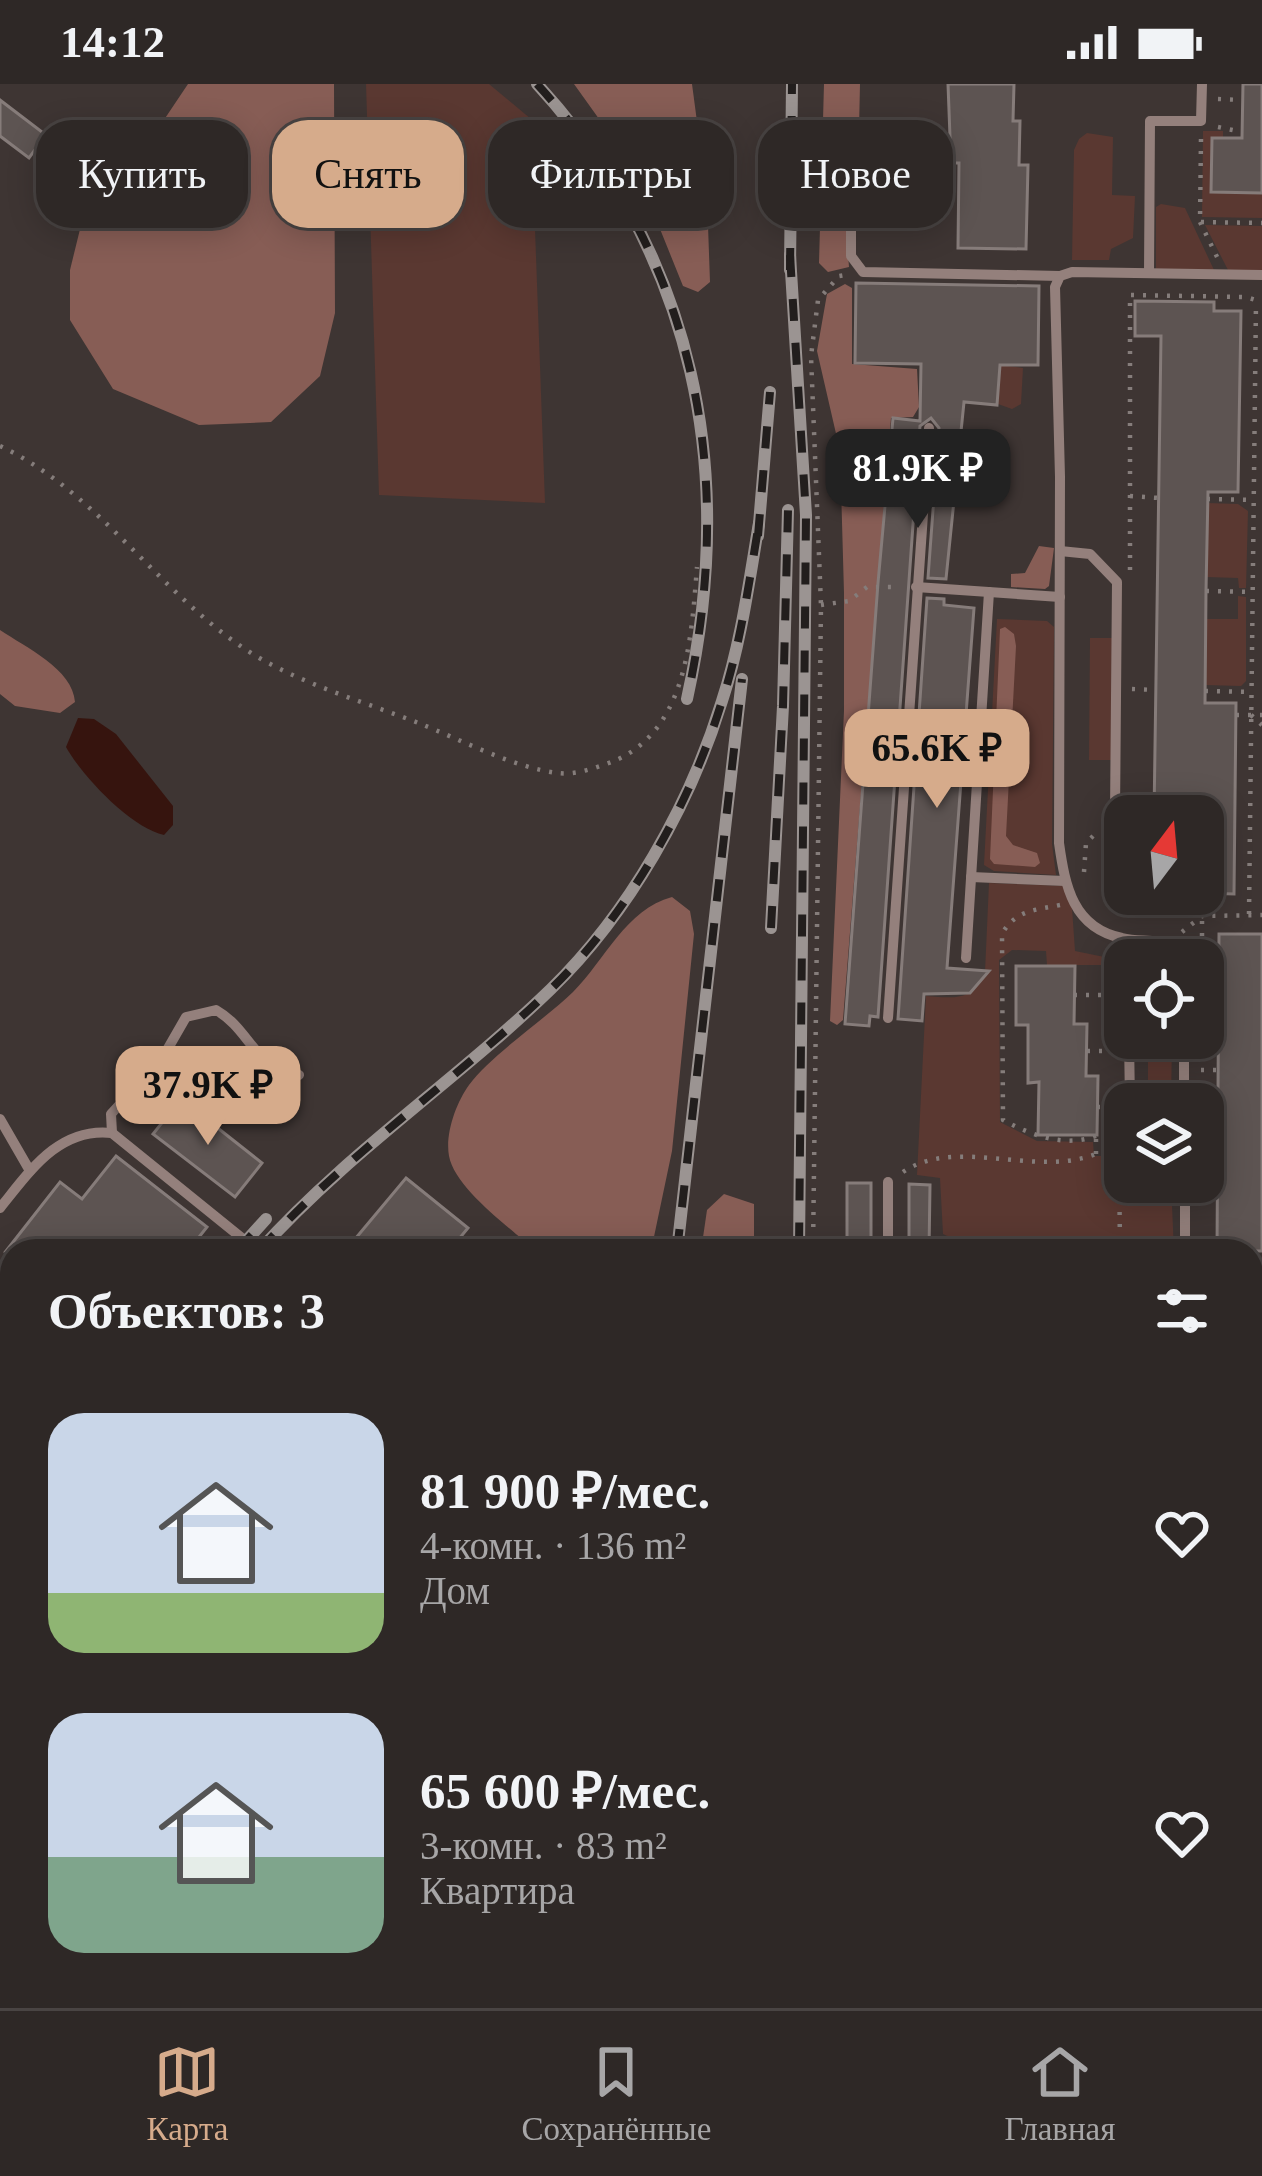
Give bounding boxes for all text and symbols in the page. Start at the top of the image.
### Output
text: 14:12 [60,17,165,67]
chip: Купить [36,120,248,228]
chip: Снять [272,120,464,228]
chip: Фильтры [488,120,734,228]
chip: Новое [758,120,953,228]
pin: 81.9K ₽ [807,429,1029,531]
text: 81.9K ₽ [852,446,984,489]
pin: 65.6K ₽ [826,709,1048,811]
text: 65.6K ₽ [871,726,1003,769]
north arrow [1104,795,1224,915]
map controls [1104,795,1224,1203]
button: locate [1104,939,1224,1059]
pin: 37.9K ₽ [97,1046,319,1148]
text: 37.9K ₽ [142,1063,274,1106]
button: layers [1104,1083,1224,1203]
icon: filters [1149,1278,1215,1344]
text: Объектов: 3 [48,1283,325,1339]
icon: home [144,1461,288,1605]
text: 81 900 ₽/мес. [420,1463,710,1519]
icon: heart [1149,1500,1215,1566]
text: 4-комн. · 136 m² [420,1524,686,1567]
text: Дом [420,1569,490,1612]
icon: home [144,1761,288,1905]
text: 65 600 ₽/мес. [420,1763,710,1819]
icon: heart [1149,1800,1215,1866]
text: 3-комн. · 83 m² [420,1824,667,1867]
text: Квартира [420,1869,575,1912]
tab: Карта [147,2039,228,2148]
tab: Сохранённые [522,2039,711,2148]
tab: Главная [1005,2039,1115,2148]

